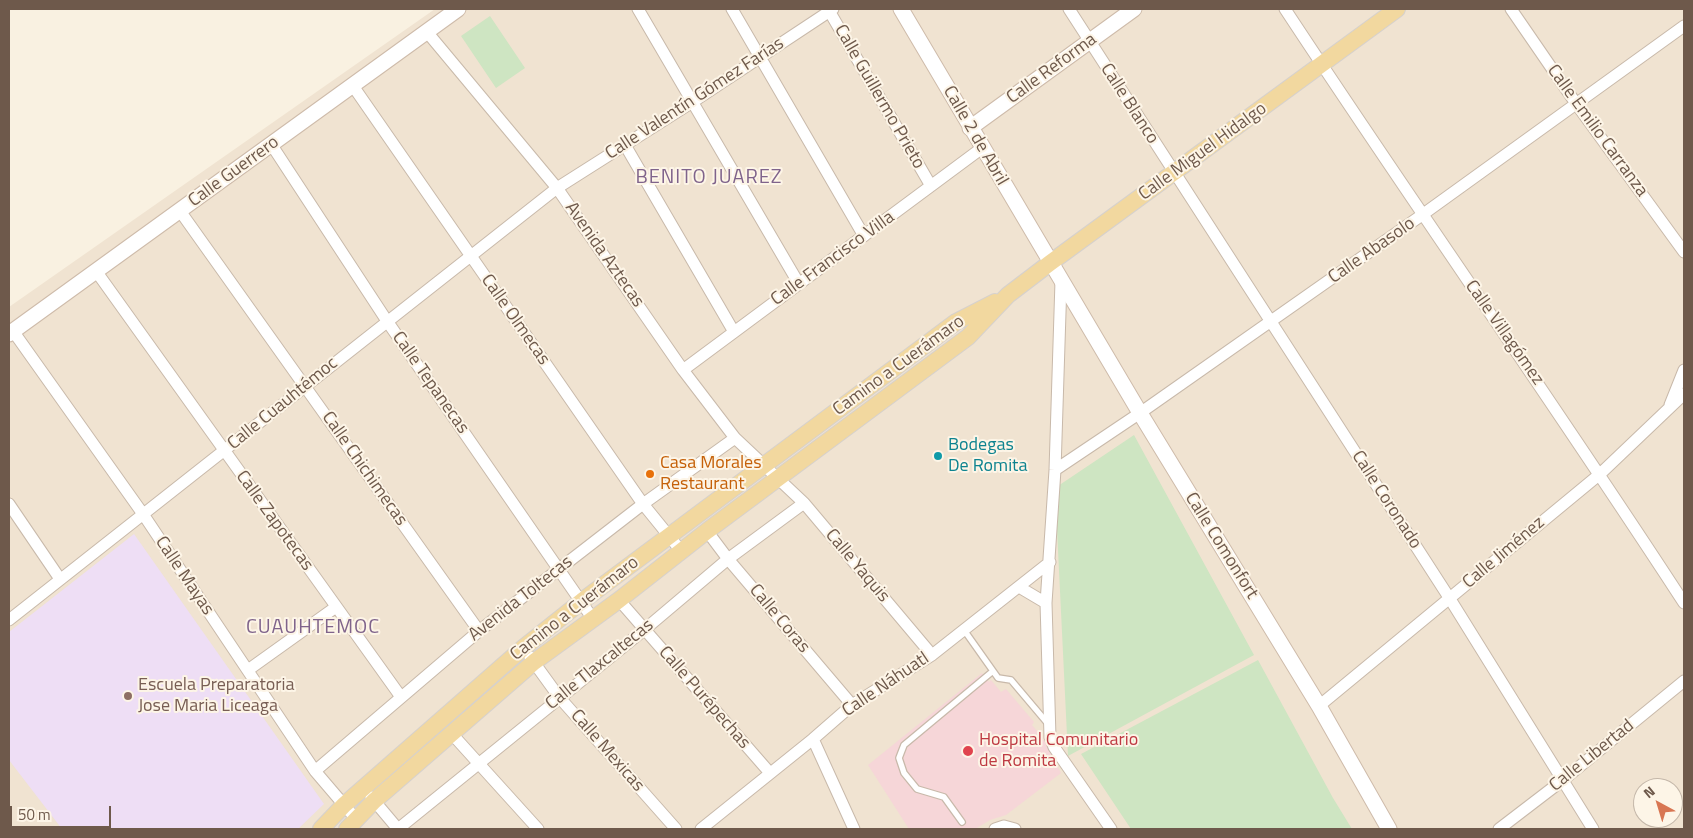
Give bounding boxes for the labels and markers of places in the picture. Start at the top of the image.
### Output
place label: Bodegas De Romita [948,435,1027,478]
marker: Bodegas De Romita [932,450,944,462]
place label: Casa Morales Restaurant [660,453,762,496]
marker: Casa Morales Restaurant [644,468,656,480]
place label: Escuela Preparatoria Jose Maria Liceaga [138,675,295,718]
marker: Escuela Preparatoria Jose Maria Liceaga [122,690,134,702]
place label: Hospital Comunitario de Romita [979,730,1138,772]
marker: Hospital Comunitario de Romita [961,744,975,758]

